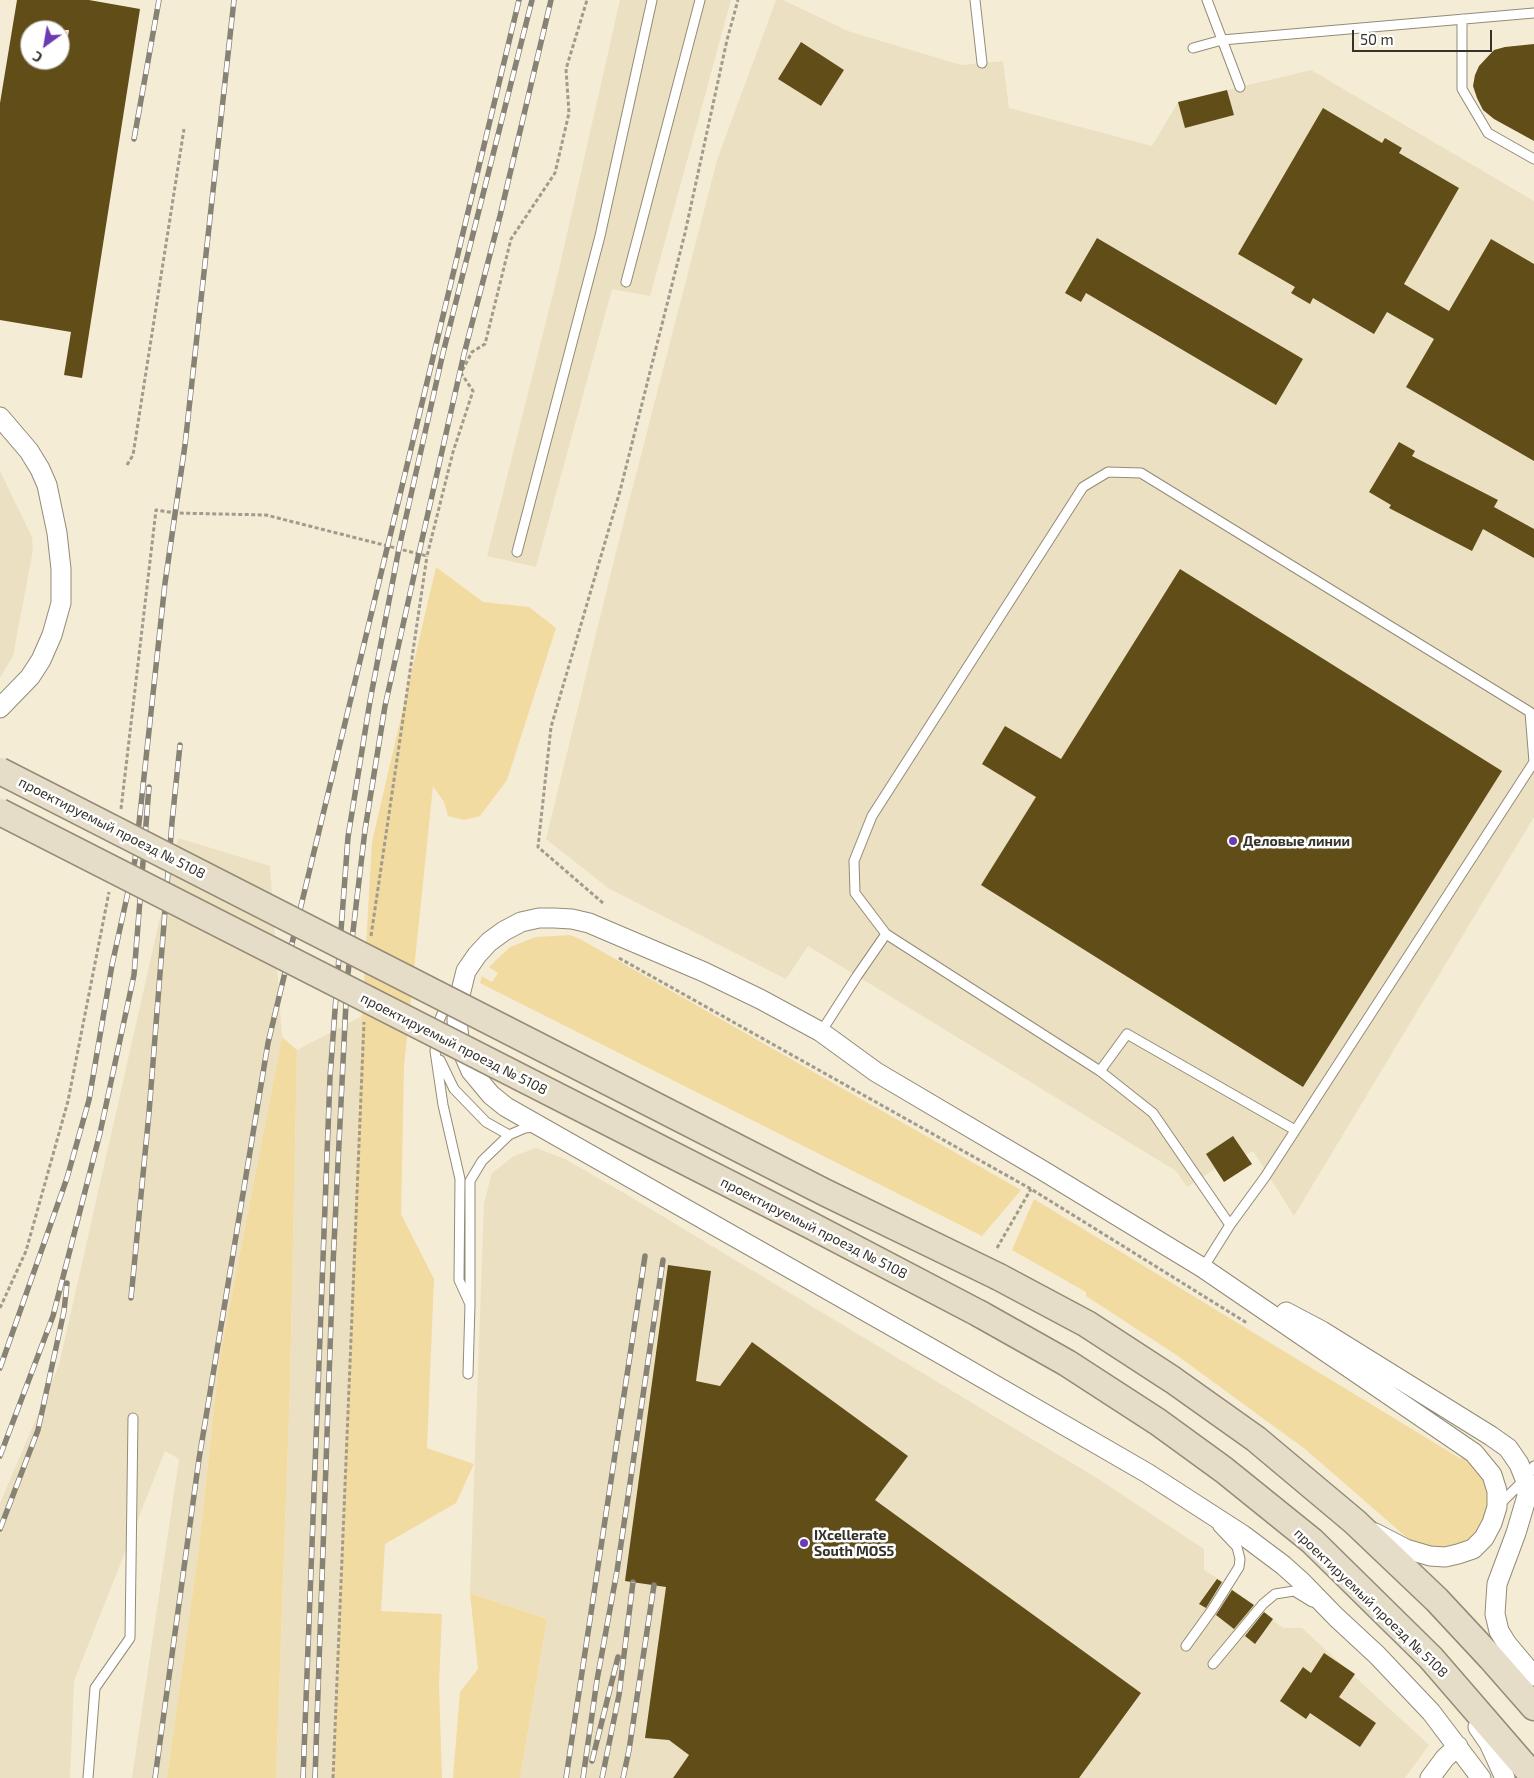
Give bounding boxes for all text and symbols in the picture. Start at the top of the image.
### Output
north arrow [20,20,70,70]
scale bar [1354,20,1494,52]
text: 50 m [1360,30,1394,48]
text: С [29,48,45,67]
street label: проектируемый проезд № 5108 [16,773,208,883]
place label: Деловые линии [1243,833,1350,849]
marker: Деловые линии [1227,835,1239,847]
street label: проектируемый проезд № 5108 [358,989,550,1099]
street label: проектируемый проезд № 5108 [718,1173,910,1283]
street label: проектируемый проезд № 5108 [1291,1525,1451,1681]
place label: IXcellerate South MOS5 [814,1527,894,1560]
marker: IXcellerate South MOS5 [798,1537,810,1549]

